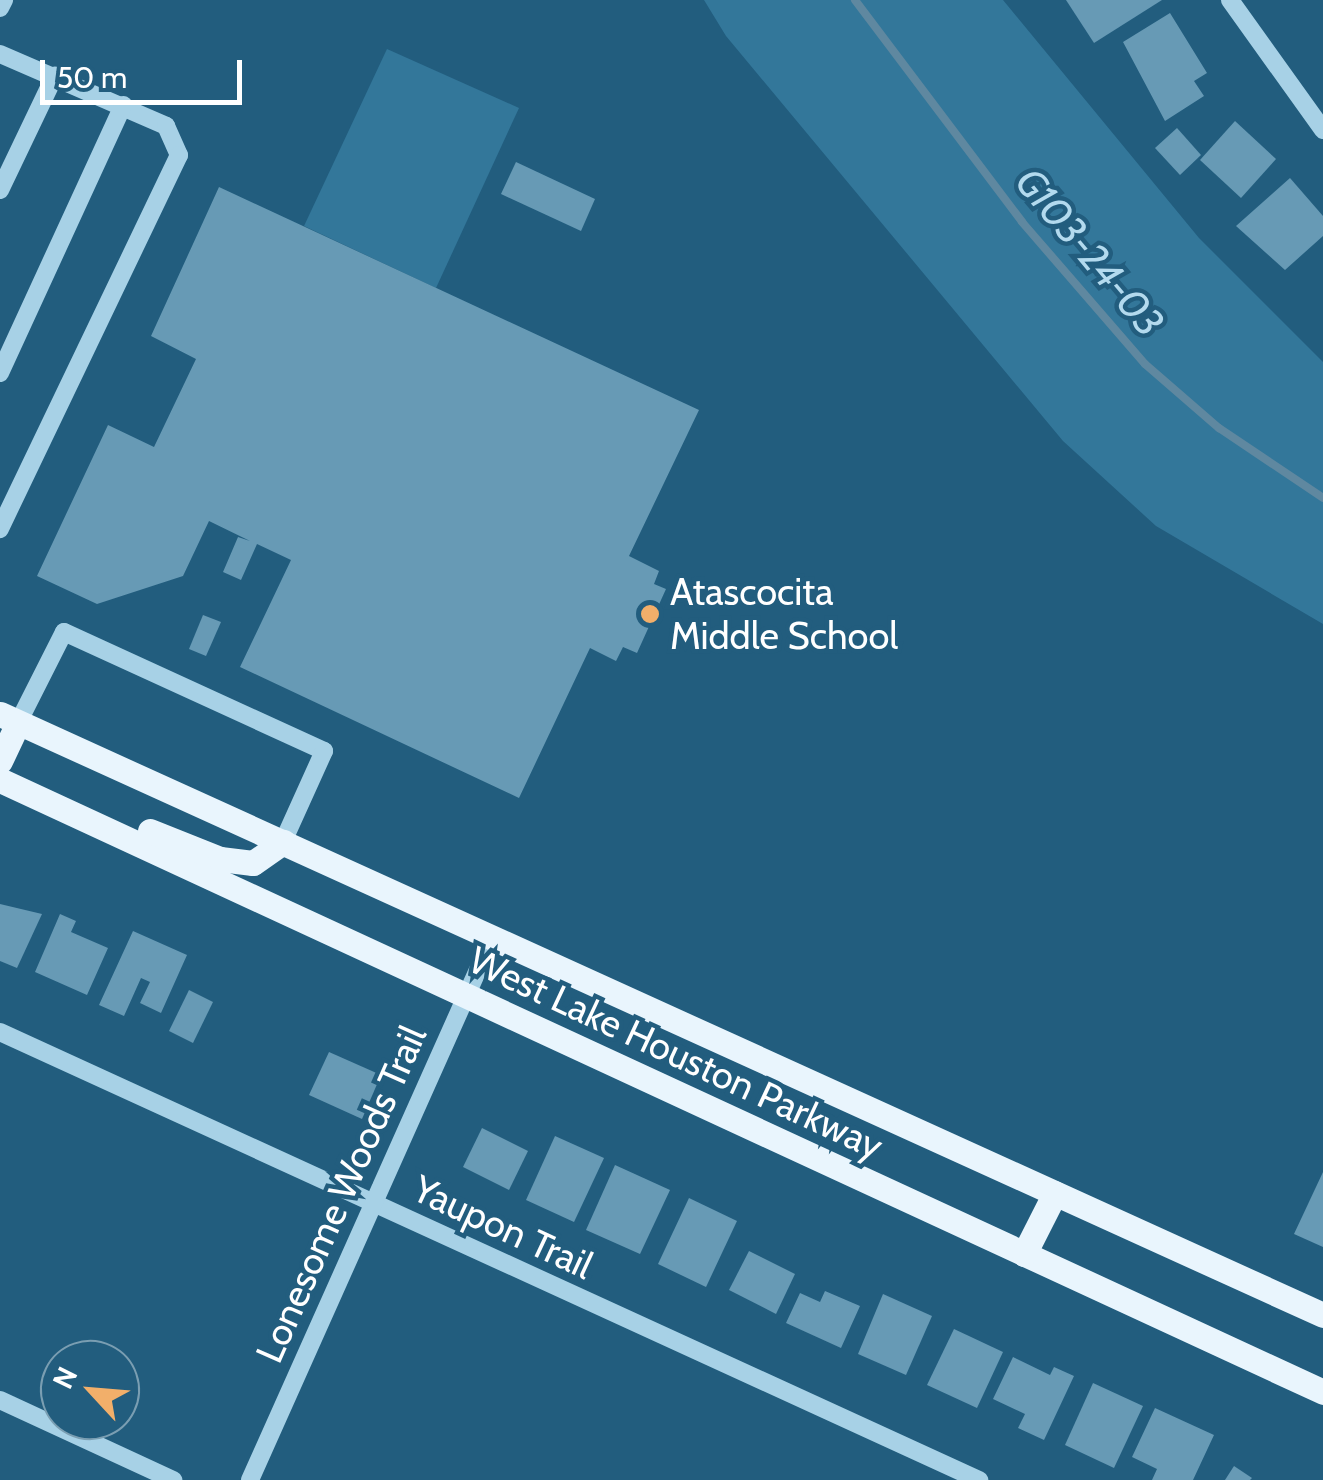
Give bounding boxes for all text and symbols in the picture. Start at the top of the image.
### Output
scale bar [45,40,248,102]
text: 50 m [57,59,127,96]
water label: G103-24-03 [1006,158,1174,346]
place label: Atascocita Middle School [670,569,898,658]
marker: Atascocita Middle School [639,603,661,625]
street label: West Lake Houston Parkway [462,937,890,1169]
street label: Lonesome Woods Trail [246,1019,436,1369]
street label: Yaupon Trail [406,1166,600,1288]
north arrow [40,1340,140,1440]
text: N [45,1361,84,1394]

